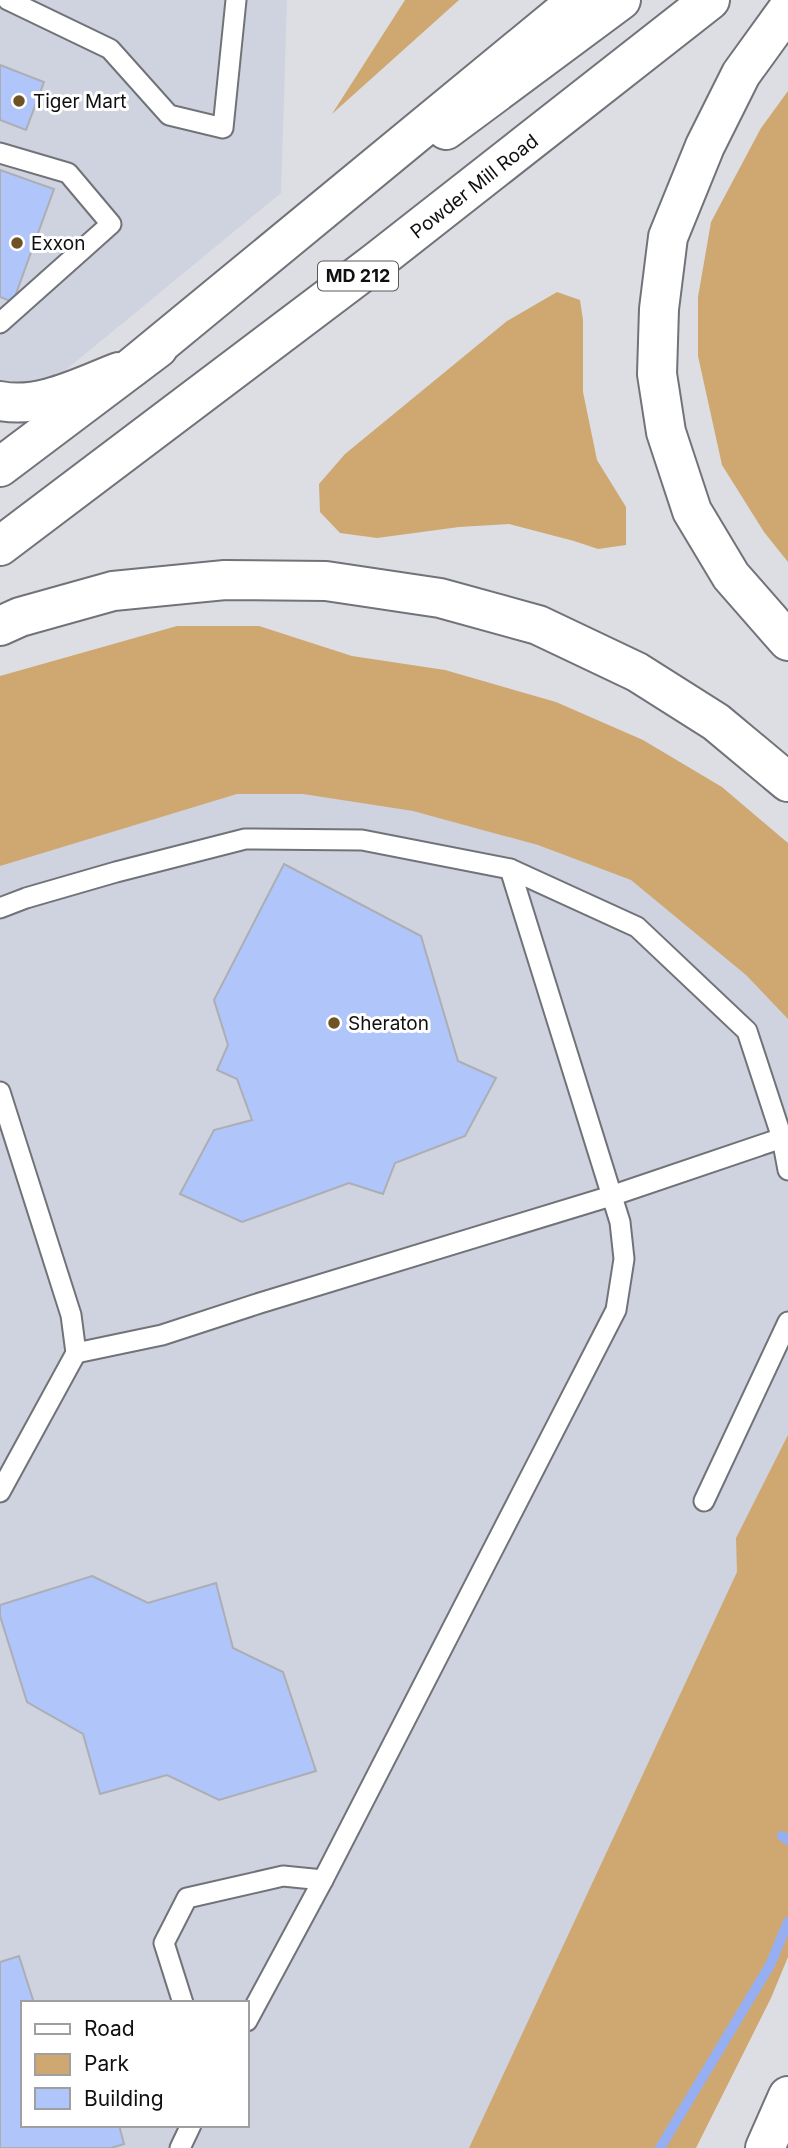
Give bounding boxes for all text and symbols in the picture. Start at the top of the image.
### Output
place label: Tiger Mart [33,90,127,113]
marker: Tiger Mart [11,93,27,109]
street label: Powder Mill Road [406,129,543,243]
place label: Exxon [31,232,85,255]
marker: Exxon [9,235,25,251]
road number: MD 212 [318,262,398,290]
place label: Sheraton [348,1012,429,1035]
marker: Sheraton [326,1015,342,1031]
legend [21,2001,248,2127]
text: Road [84,2016,135,2041]
text: Park [84,2051,129,2076]
text: Building [84,2086,164,2111]

